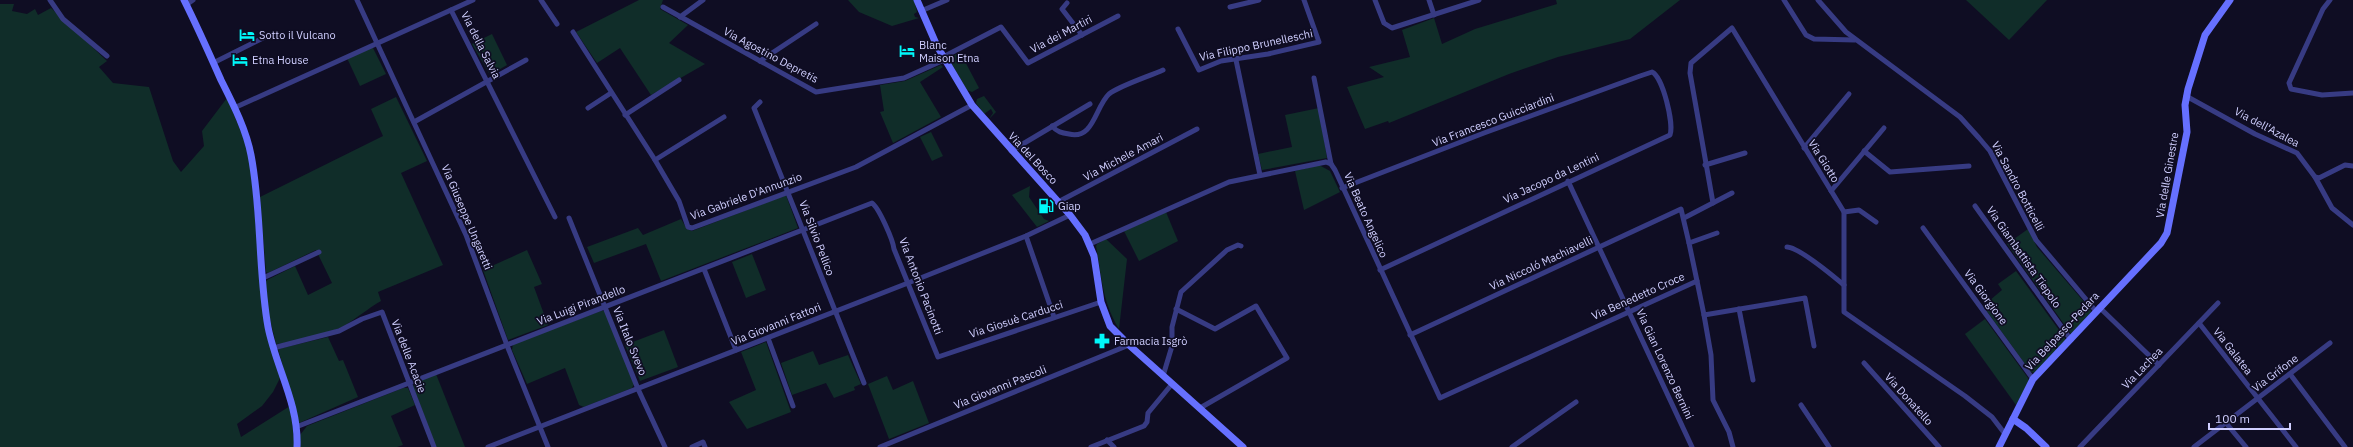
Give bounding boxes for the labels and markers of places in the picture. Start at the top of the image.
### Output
hotel icon: Sotto il Vulcano [238,26,256,44]
place label: Sotto il Vulcano [259,28,336,42]
place label: Blanc Maison Etna [919,38,979,65]
hotel icon: Blanc Maison Etna [898,42,916,60]
hotel icon: Etna House [231,51,249,69]
place label: Etna House [252,53,309,67]
fuel station icon: Giap [1037,197,1055,215]
place label: Giap [1058,199,1081,213]
pharmacy icon: Farmacia Isgrò [1093,332,1111,350]
place label: Farmacia Isgrò [1114,334,1187,348]

